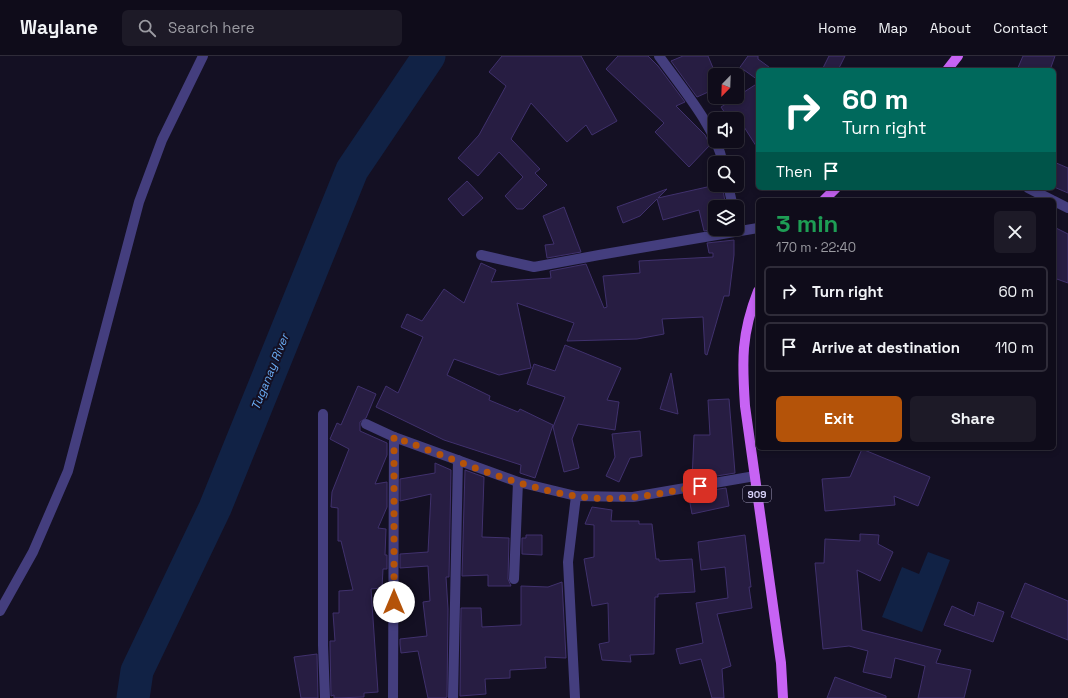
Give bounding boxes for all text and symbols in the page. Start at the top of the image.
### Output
search box [122,10,402,46]
text: Waylane [20,15,98,40]
icon: search [136,17,158,39]
text: Search here [168,18,255,37]
text: Home [818,19,856,37]
text: Map [878,19,908,37]
text: About [930,19,971,37]
text: Contact [993,19,1048,37]
north arrow [708,68,744,104]
map controls [708,68,744,236]
text: 60 m [842,81,908,117]
icon: right [776,84,828,136]
button: sound [708,112,744,148]
text: Turn right [842,116,926,139]
button: search [708,156,744,192]
icon: arrive [820,160,842,182]
text: Then [776,162,812,181]
button: layers [708,200,744,236]
text: 3 min [776,208,838,239]
button: close [994,211,1036,253]
text: 170 m · 22:40 [776,239,856,256]
icon: right [778,280,800,302]
text: Turn right [812,282,883,301]
text: 60 m [998,282,1034,301]
water label: Tuganay River [247,330,293,413]
icon: arrive [778,336,800,358]
text: Arrive at destination [812,338,960,357]
text: 110 m [995,338,1034,357]
button: Exit [776,396,902,442]
button: Share [910,396,1036,442]
pin [683,469,717,503]
icon: arrive [689,475,711,497]
road number: 909 [743,486,771,502]
position arrow [373,581,415,623]

